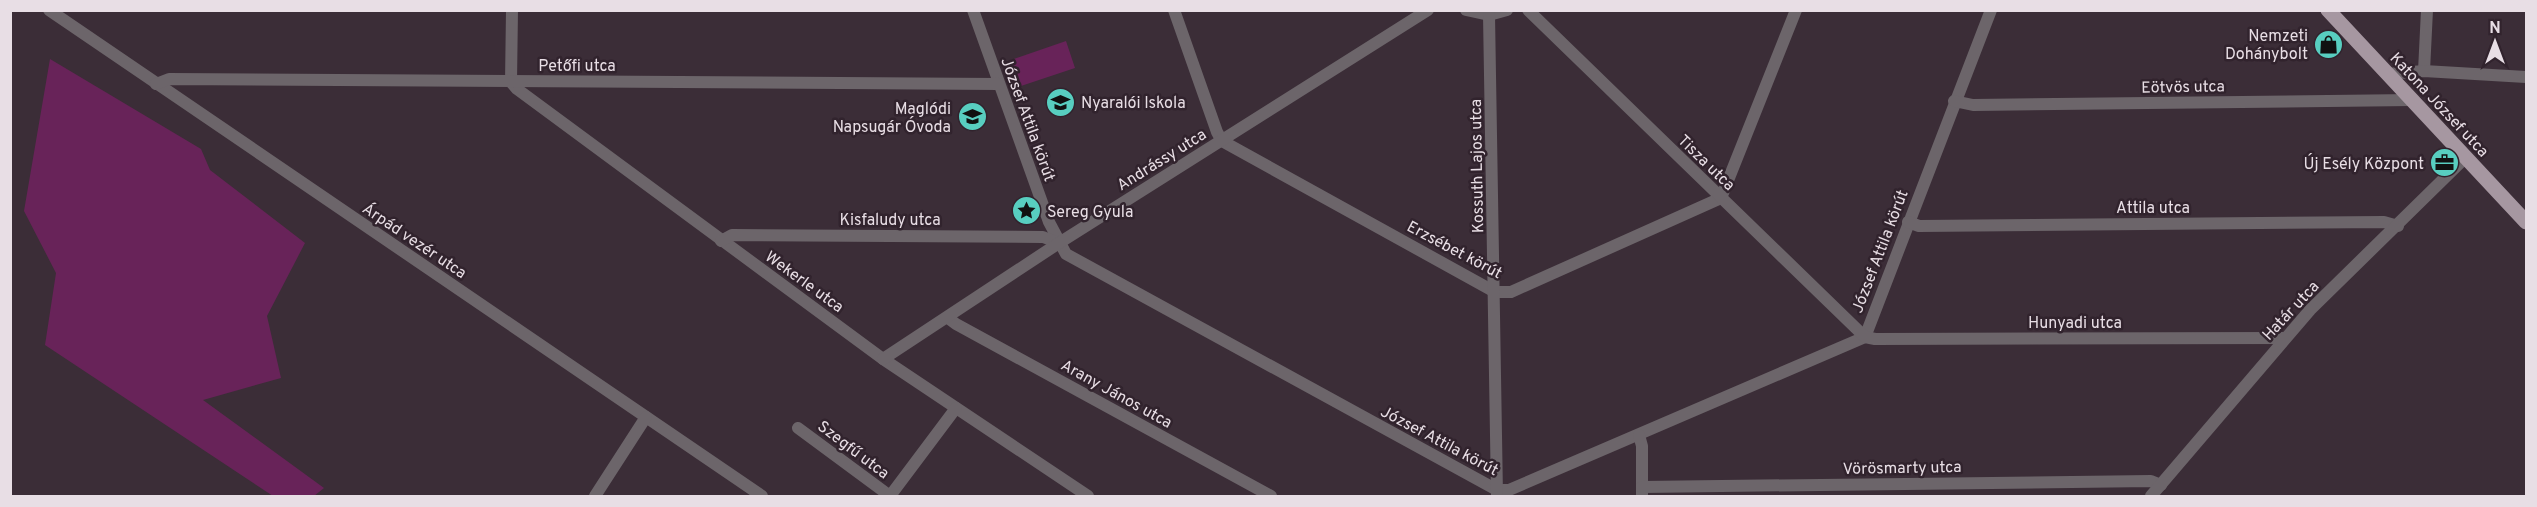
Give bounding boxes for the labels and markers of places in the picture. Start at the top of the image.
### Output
place label: Nemzeti Dohánybolt [2225,27,2308,65]
shop icon: Nemzeti Dohánybolt [2313,28,2345,60]
school or university icon: Nyaralói Iskola [1044,86,1076,118]
place label: Nyaralói Iskola [1081,94,1186,114]
place label: Maglódi Napsugár Óvoda [833,100,951,138]
school or university icon: Maglódi Napsugár Óvoda [956,101,988,133]
office icon: Új Esély Központ [2429,147,2461,179]
place label: Új Esély Központ [2304,153,2424,175]
place icon: Sereg Gyula [1010,195,1042,227]
place label: Sereg Gyula [1047,203,1133,223]

